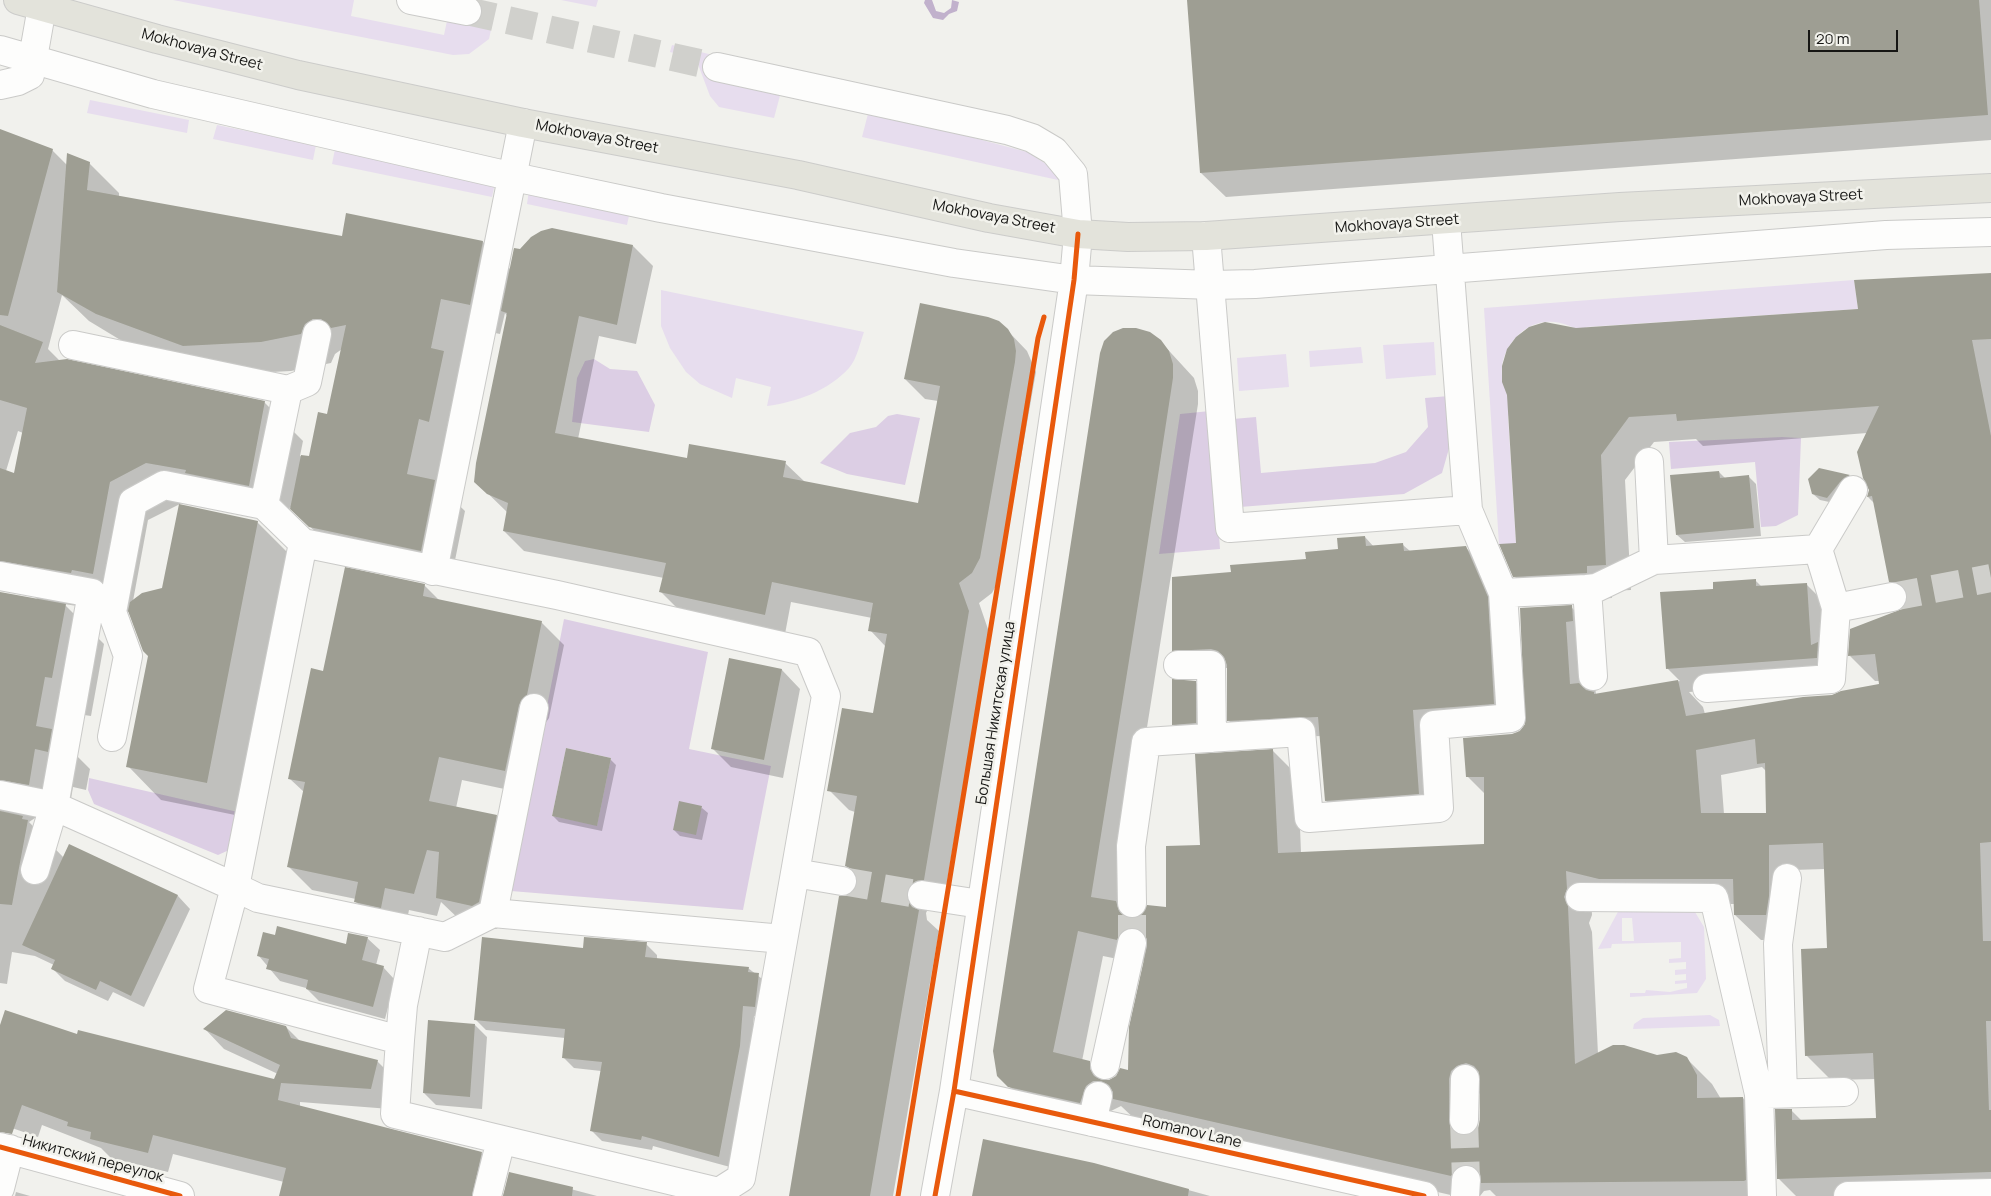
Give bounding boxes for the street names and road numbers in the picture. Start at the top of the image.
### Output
street label: Mokhovaya Street [140,25,264,75]
street label: Mokhovaya Street [534,116,660,158]
street label: Mokhovaya Street [1738,186,1864,210]
street label: Mokhovaya Street [931,196,1057,238]
street label: Mokhovaya Street [1334,211,1460,237]
street label: Большая Никитская улица [973,620,1019,806]
street label: Romanov Lane [1141,1112,1243,1152]
street label: Никитский переулок [20,1131,166,1187]

